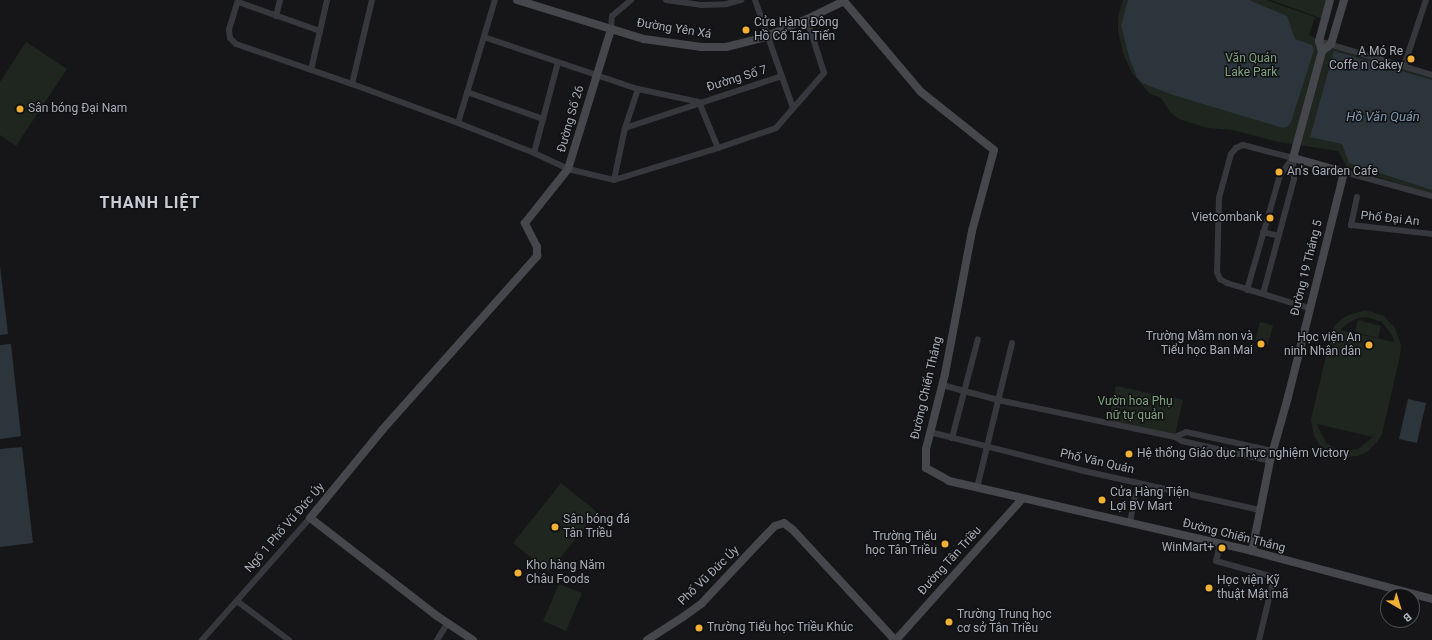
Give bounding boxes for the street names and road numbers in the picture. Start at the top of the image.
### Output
street label: Đường Yên Xá [636,16,712,42]
street label: Đường Số 7 [705,63,769,95]
street label: Đường Số 26 [555,84,587,154]
street label: Phố Đại An [1360,209,1420,229]
street label: Đường 19 Tháng 5 [1288,218,1326,318]
street label: Đường Chiến Thắng [908,335,946,441]
street label: Phố Văn Quán [1059,446,1135,478]
street label: Ngõ 1 Phố Vũ Đức Úy [242,480,328,576]
street label: Đường Chiến Thắng [1181,516,1287,556]
street label: Đường Tân Triều [915,523,985,599]
street label: Phố Vũ Đức Úy [675,543,743,609]

